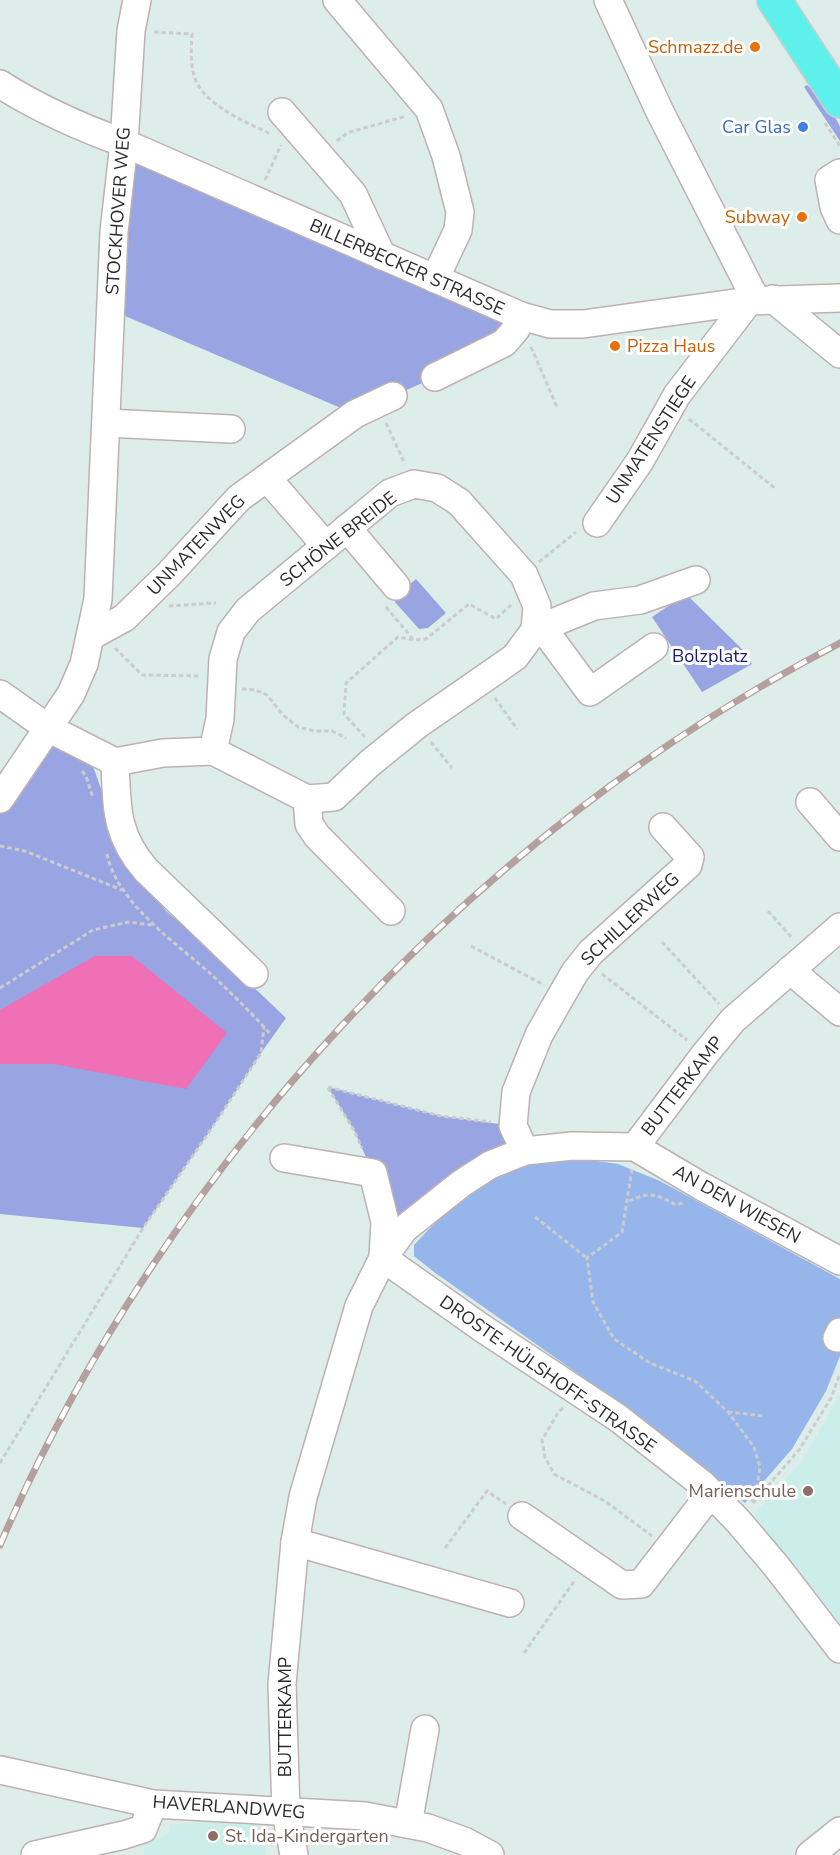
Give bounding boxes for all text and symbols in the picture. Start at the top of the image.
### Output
place label: Schmazz.de [648,35,743,59]
marker: Schmazz.de [748,40,762,54]
place label: Car Glas [722,115,791,139]
marker: Car Glas [796,120,810,134]
street label: STOCKHOVER WEG [100,126,136,296]
place label: Subway [725,205,791,229]
marker: Subway [795,210,809,224]
street label: BILLERBECKER STRASSE [306,213,508,321]
place label: Pizza Haus [627,334,715,358]
marker: Pizza Haus [608,339,622,353]
street label: UNMATENSTIEGE [601,371,701,509]
street label: SCHÖNE BREIDE [275,486,401,592]
street label: UNMATENWEG [142,489,250,601]
park label: Bolzplatz [672,644,748,668]
street label: SCHILLERWEG [575,867,685,971]
street label: BUTTERKAMP [635,1031,729,1141]
street label: AN DEN WIESEN [669,1159,805,1249]
street label: DROSTE-HÜLSHOFF-STRASSE [435,1290,661,1458]
place label: Marienschule [689,1479,796,1503]
marker: Marienschule [801,1484,815,1498]
street label: BUTTERKAMP [273,1657,297,1777]
street label: HAVERLANDWEG [152,1790,306,1824]
place label: St. Ida-Kindergarten [225,1824,389,1848]
marker: St. Ida-Kindergarten [206,1829,220,1843]

